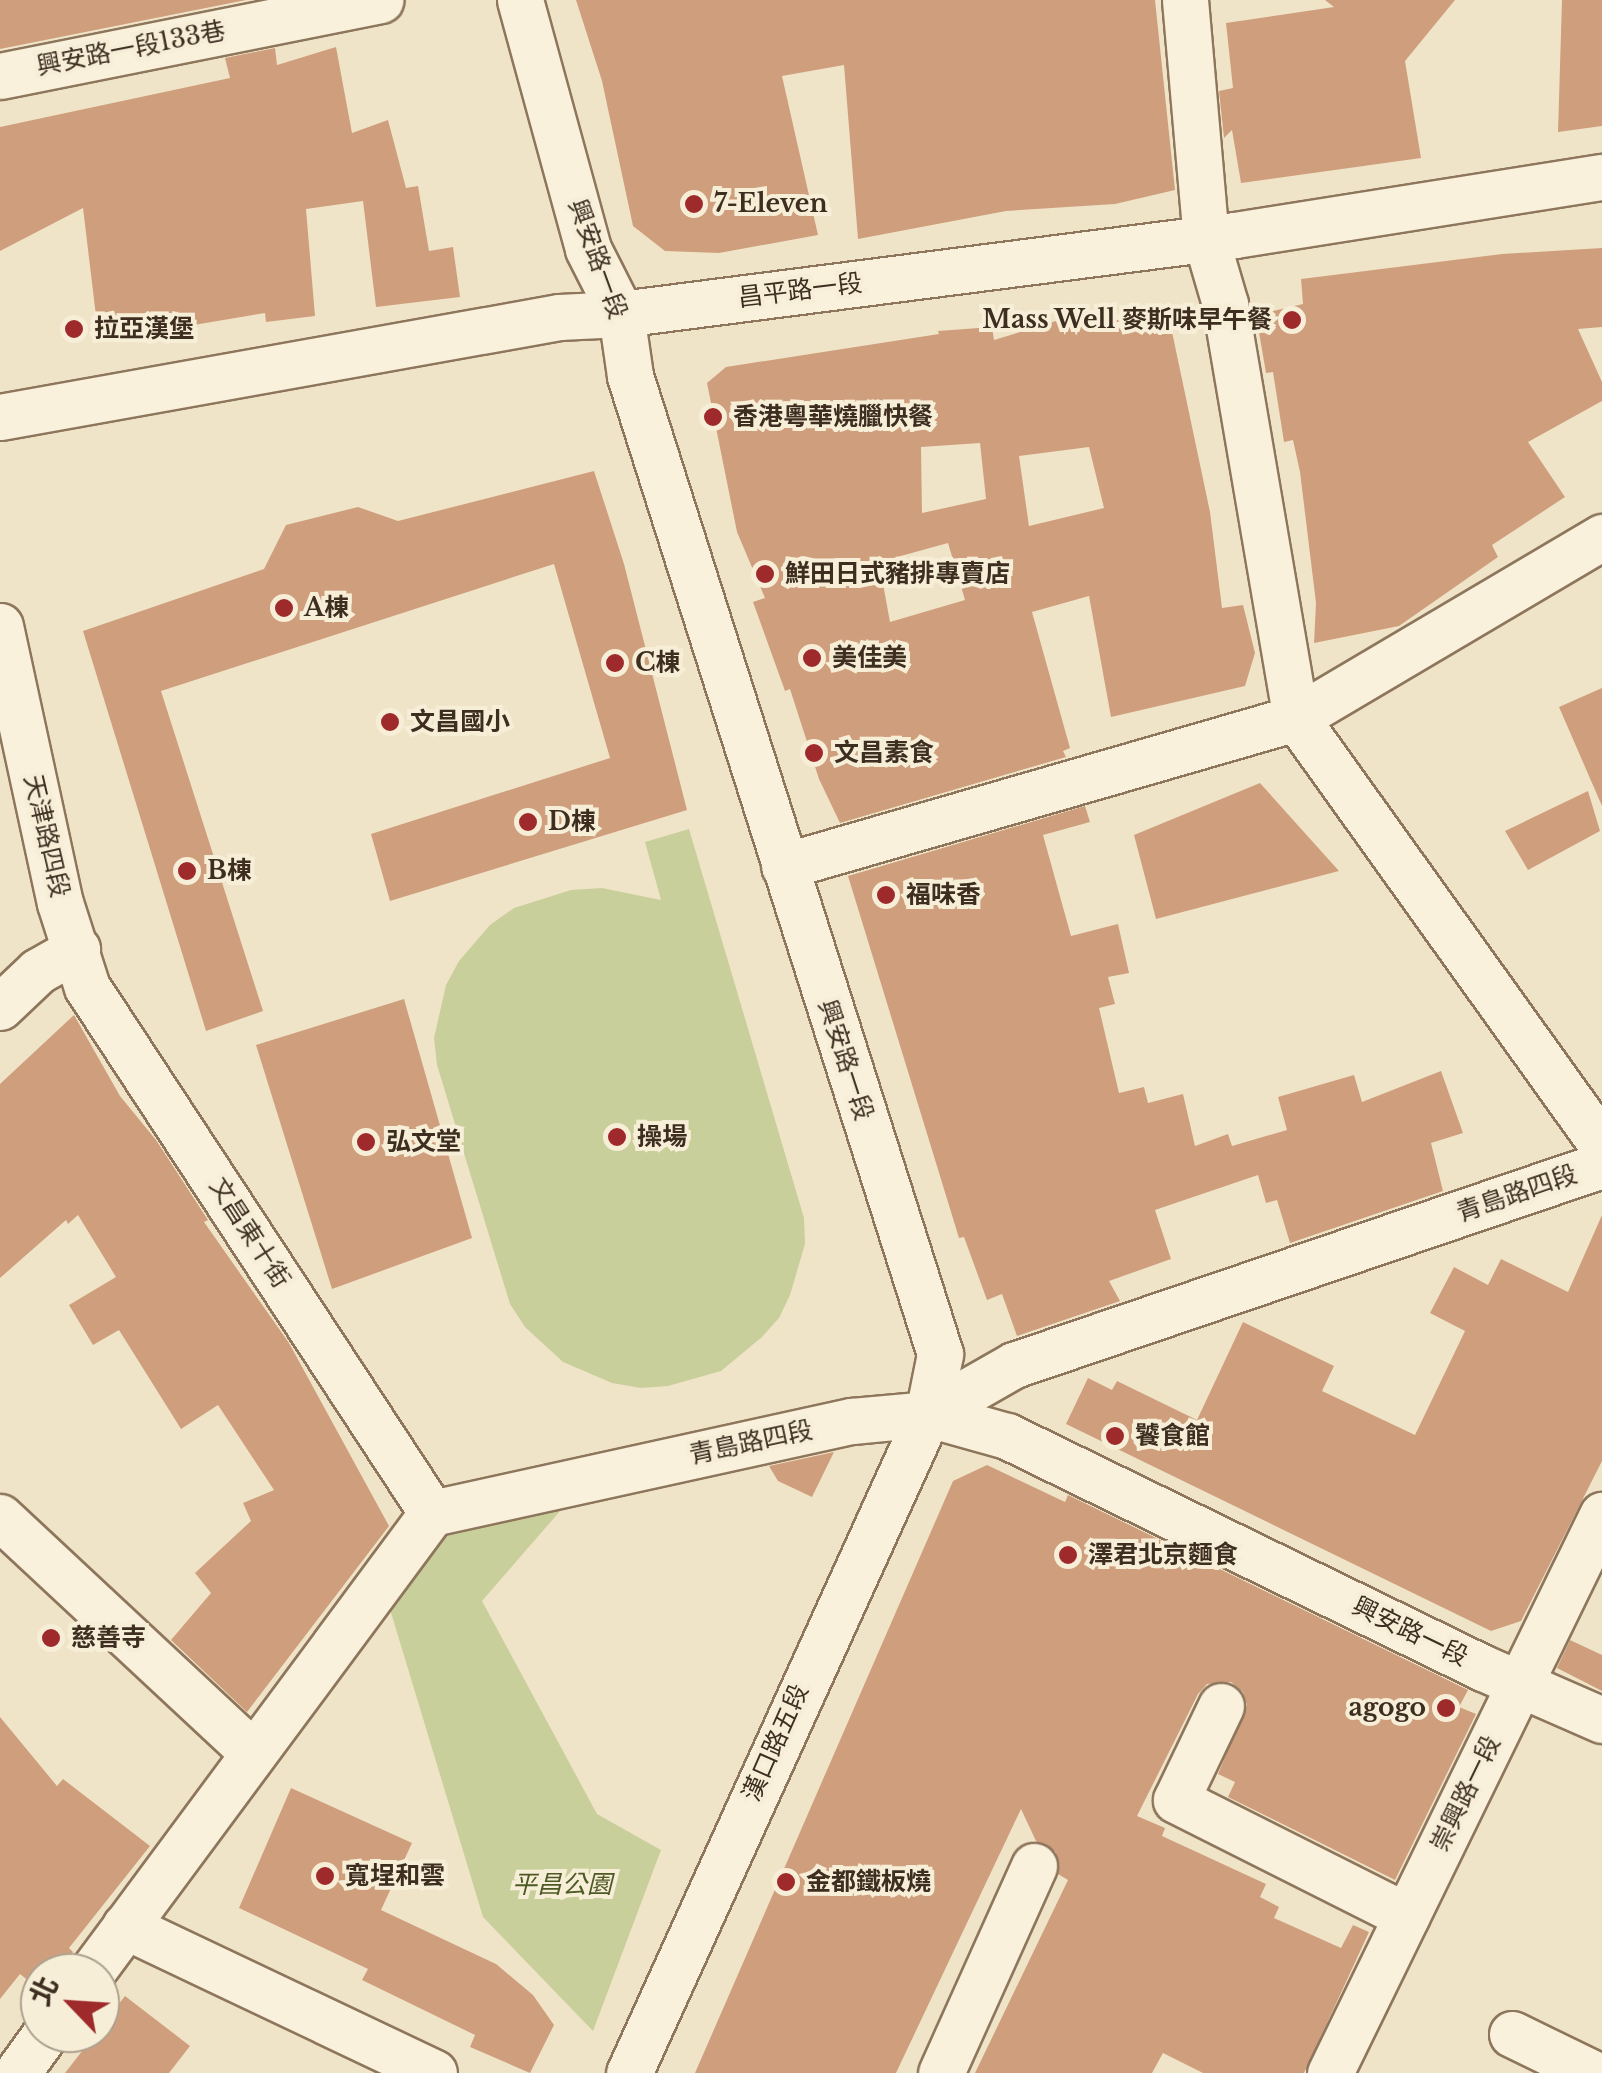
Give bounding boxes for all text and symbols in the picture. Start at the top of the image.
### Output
street label: 興安路一段133巷 [34,16,228,82]
place label: 7-Eleven [714,189,828,219]
marker: 7-Eleven [683,193,705,215]
street label: 興安路一段 [562,195,632,323]
street label: 昌平路一段 [736,268,864,314]
place label: Mass Well 麥斯味早午餐 [981,305,1272,335]
marker: Mass Well 麥斯味早午餐 [1281,309,1303,331]
place label: 拉亞漢堡 [94,314,194,344]
marker: 拉亞漢堡 [63,318,85,340]
place label: 香港粵華燒臘快餐 [733,402,933,432]
marker: 香港粵華燒臘快餐 [702,406,724,428]
place label: 鮮田日式豬排專賣店 [785,559,1010,589]
marker: 鮮田日式豬排專賣店 [754,563,776,585]
place label: A棟 [304,593,349,623]
marker: A棟 [273,597,295,619]
place label: 美佳美 [832,643,907,673]
marker: 美佳美 [801,647,823,669]
place label: C棟 [635,648,681,678]
marker: C棟 [604,652,626,674]
place label: 文昌國小 [410,707,510,737]
marker: 文昌國小 [379,711,401,733]
place label: 文昌素食 [834,738,934,768]
marker: 文昌素食 [803,742,825,764]
street label: 天津路四段 [17,772,75,900]
place label: D棟 [548,807,596,837]
marker: D棟 [517,811,539,833]
place label: B棟 [207,856,252,886]
marker: B棟 [176,860,198,882]
place label: 福味香 [906,880,981,910]
marker: 福味香 [875,884,897,906]
street label: 興安路一段 [811,996,879,1124]
place label: 操場 [637,1122,687,1152]
marker: 操場 [606,1126,628,1148]
place label: 弘文堂 [386,1127,461,1157]
marker: 弘文堂 [355,1131,377,1153]
street label: 青島路四段 [1453,1159,1581,1229]
street label: 文昌東十街 [202,1172,296,1294]
street label: 青島路四段 [687,1415,815,1471]
place label: 饕食館 [1135,1421,1210,1451]
marker: 饕食館 [1104,1425,1126,1447]
place label: 澤君北京麵食 [1088,1540,1238,1570]
marker: 澤君北京麵食 [1057,1544,1079,1566]
street label: 興安路一段 [1347,1591,1473,1673]
place label: 慈善寺 [71,1623,146,1653]
marker: 慈善寺 [40,1627,62,1649]
street label: 漢口路五段 [737,1680,815,1806]
place label: agogo [1348,1693,1426,1723]
marker: agogo [1435,1697,1457,1719]
street label: 崇興路一段 [1425,1731,1507,1857]
place label: 寬埕和雲 [345,1861,445,1891]
marker: 寬埕和雲 [314,1865,336,1887]
place label: 金都鐵板燒 [806,1867,931,1897]
park label: 平昌公園 [512,1870,612,1900]
marker: 金都鐵板燒 [775,1871,797,1893]
north arrow [20,1953,120,2053]
text: 北 [22,1971,66,2011]

